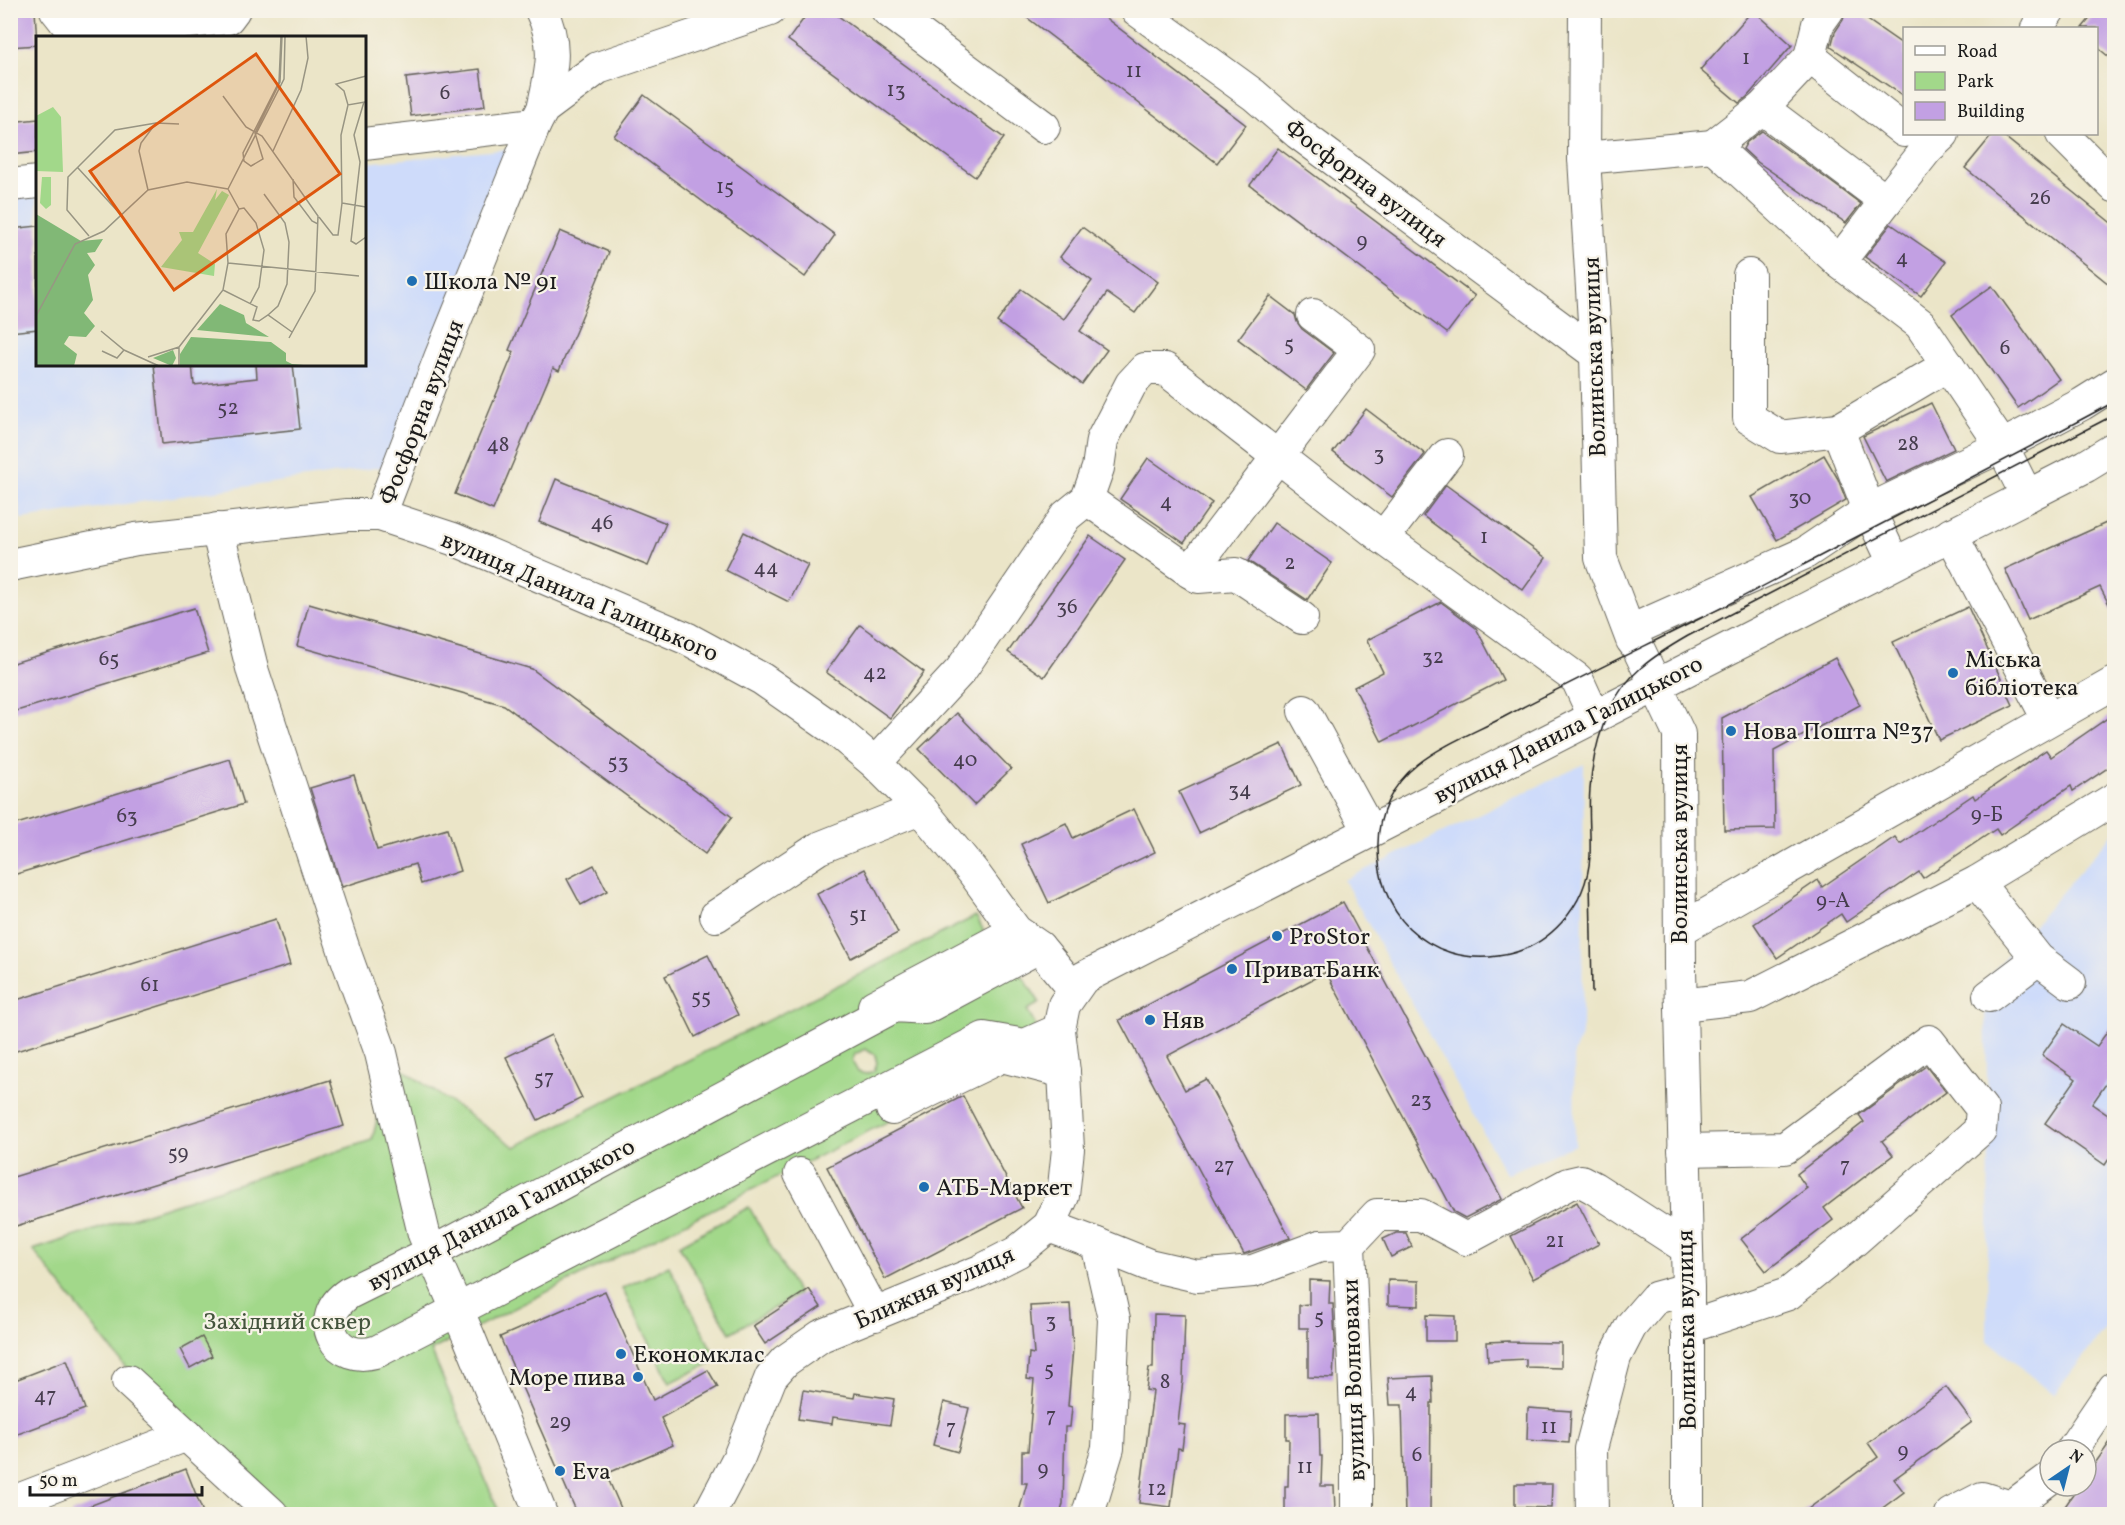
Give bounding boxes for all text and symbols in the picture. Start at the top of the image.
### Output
legend [1903,27,2098,135]
inset map [36,36,366,366]
text: Road [1957,40,1998,65]
house number: 1 [1742,44,1750,73]
house number: 11 [1126,57,1142,86]
text: Park [1957,70,1994,95]
house number: 13 [887,76,905,105]
house number: 6 [440,79,450,108]
text: Building [1957,100,2025,125]
street label: Фосфорна вулиця [1276,112,1453,257]
house number: 15 [716,173,734,202]
house number: 26 [2029,184,2051,213]
house number: 9 [1357,227,1368,256]
house number: 4 [1896,244,1908,273]
street label: Волинська вулиця [1576,256,1616,458]
place label: Школа № 91 [424,266,558,300]
marker: Школа № 91 [405,274,419,288]
street label: Фосфорна вулиця [372,315,474,510]
house number: 5 [1284,330,1294,359]
house number: 6 [2000,334,2010,363]
house number: 52 [217,394,239,423]
house number: 28 [1897,430,1919,459]
house number: 48 [487,431,509,460]
house number: 3 [1374,440,1384,469]
house number: 30 [1789,484,1811,513]
house number: 4 [1160,488,1172,517]
house number: 46 [591,509,613,538]
house number: 1 [1480,523,1488,552]
street label: вулиця Данила Галицького [435,524,723,672]
house number: 2 [1284,549,1296,578]
house number: 44 [753,554,779,583]
house number: 36 [1056,593,1078,622]
house number: 32 [1422,643,1444,672]
place label: Міська бібліотека [1965,644,2079,706]
house number: 65 [99,645,119,674]
street label: вулиця Данила Галицького [1428,648,1709,814]
house number: 42 [863,659,887,688]
marker: Міська бібліотека [1946,666,1960,680]
place label: Нова Пошта №37 [1743,716,1934,750]
marker: Нова Пошта №37 [1724,724,1738,738]
street label: Волинська вулиця [1664,744,1698,944]
house number: 40 [953,746,977,775]
house number: 53 [608,748,628,777]
house number: 34 [1228,776,1252,805]
house number: 9-Б [1971,801,2003,830]
house number: 63 [116,802,138,831]
house number: 9-А [1816,887,1850,916]
house number: 51 [849,901,867,930]
place label: ProStor [1289,921,1370,955]
marker: ProStor [1270,929,1284,943]
place label: ПриватБанк [1244,954,1380,988]
marker: ПриватБанк [1225,962,1239,976]
house number: 61 [141,971,159,1000]
house number: 55 [691,983,711,1012]
place label: Няв [1162,1005,1205,1039]
marker: Няв [1143,1013,1157,1027]
house number: 57 [534,1064,554,1093]
house number: 23 [1410,1086,1432,1115]
street label: вулиця Данила Галицького [362,1131,642,1301]
house number: 59 [168,1139,188,1168]
house number: 27 [1214,1152,1234,1181]
house number: 7 [1840,1152,1850,1181]
place label: АТБ-Маркет [936,1172,1072,1206]
marker: АТБ-Маркет [917,1180,931,1194]
house number: 21 [1545,1227,1565,1256]
street label: Волинська вулиця [1669,1229,1707,1431]
street label: Ближня вулиця [849,1238,1020,1339]
street label: вулиця Волновахи [1334,1278,1376,1482]
house number: 5 [1314,1303,1324,1332]
park label: Західний сквер [203,1306,371,1340]
house number: 3 [1046,1307,1056,1336]
place label: Економклас [633,1339,765,1373]
marker: Економклас [614,1347,628,1361]
house number: 5 [1044,1355,1054,1384]
place label: Море пива [509,1362,626,1396]
house number: 8 [1160,1368,1170,1397]
marker: Море пива [631,1370,645,1384]
house number: 4 [1405,1378,1417,1407]
house number: 47 [34,1382,56,1411]
house number: 7 [1046,1402,1056,1431]
house number: 29 [549,1408,571,1437]
house number: 11 [1541,1413,1557,1442]
house number: 7 [946,1414,956,1443]
house number: 9 [1898,1437,1909,1466]
north arrow [2038,1438,2098,1498]
house number: 6 [1412,1441,1422,1470]
text: N [2064,1445,2087,1470]
house number: 11 [1297,1453,1313,1482]
house number: 9 [1038,1455,1049,1484]
place label: Eva [572,1456,611,1490]
scale bar [30,1459,202,1497]
marker: Eva [553,1464,567,1478]
text: 50 m [39,1469,78,1494]
house number: 12 [1147,1475,1167,1504]

